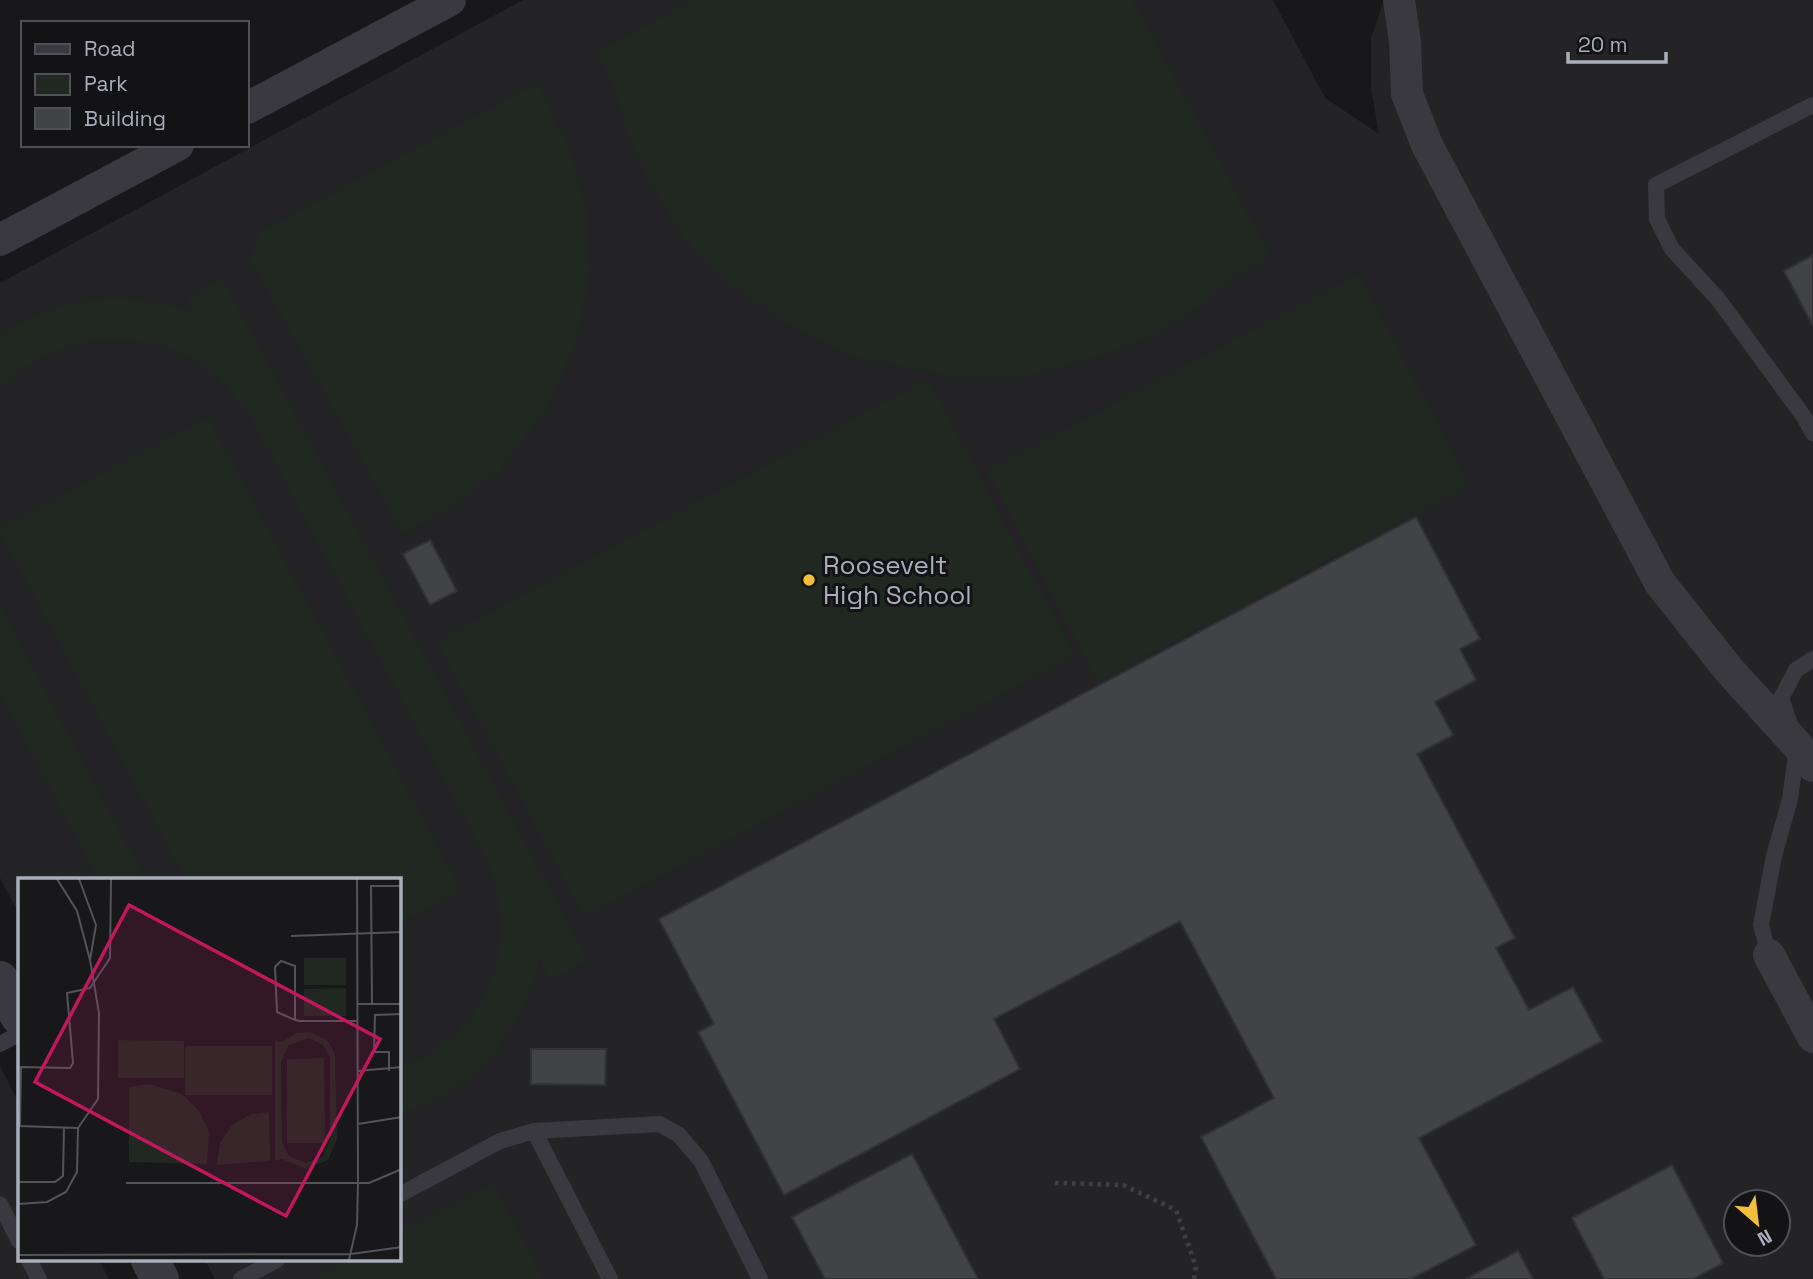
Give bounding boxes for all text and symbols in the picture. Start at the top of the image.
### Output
legend [21,21,248,147]
scale bar [1568,21,1666,65]
text: 20 m [1578,31,1628,58]
text: Road [84,35,136,62]
text: Park [84,70,128,97]
text: Building [84,105,166,132]
place label: Roosevelt High School [823,548,972,612]
marker: Roosevelt High School [801,572,817,588]
inset map [18,878,401,1262]
north arrow [1722,1188,1792,1258]
text: N [1753,1224,1776,1252]

